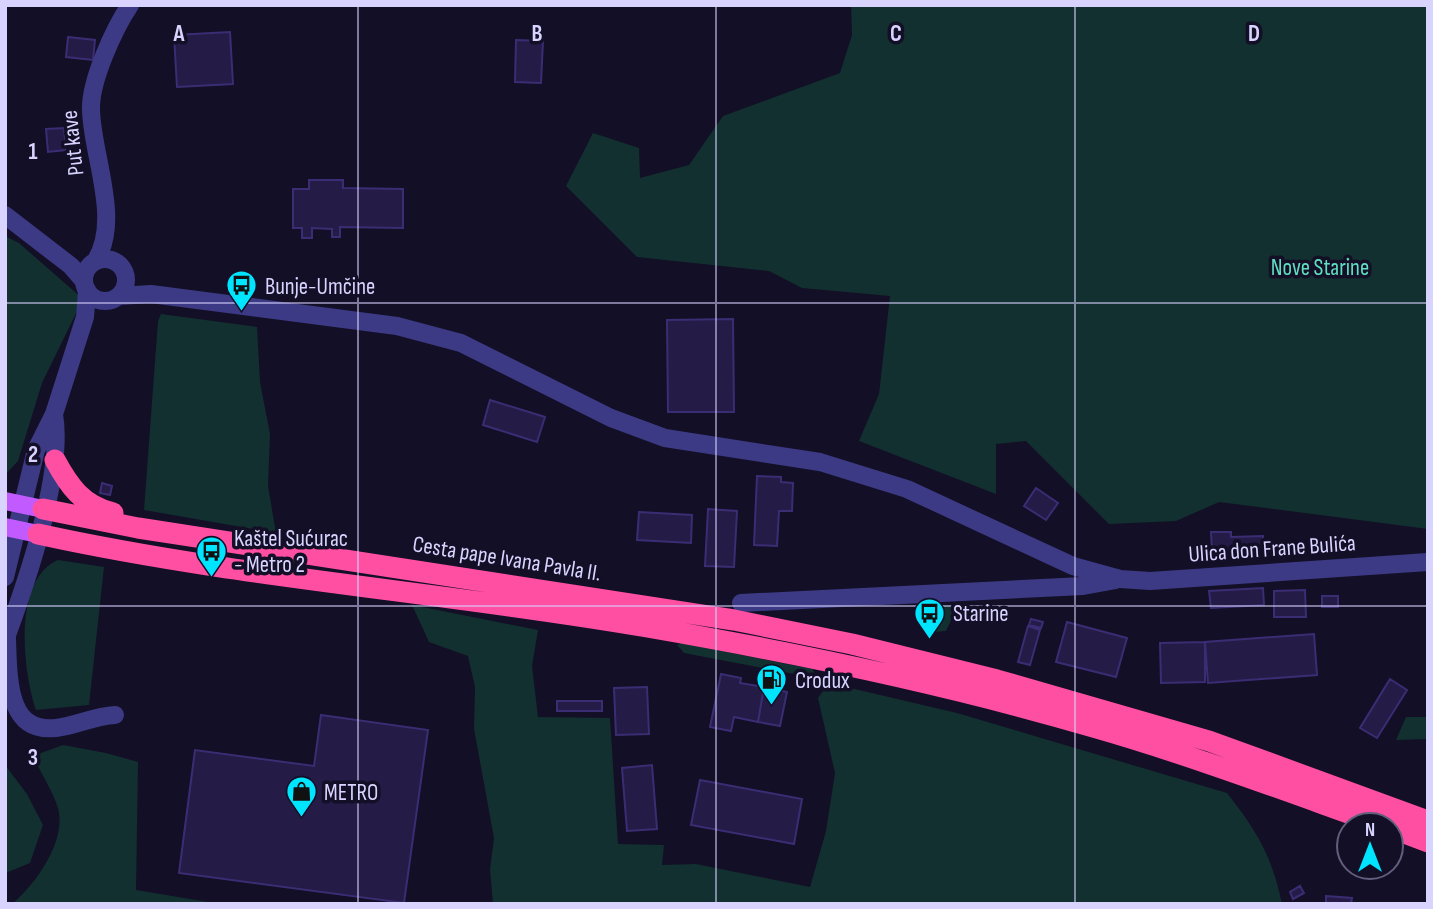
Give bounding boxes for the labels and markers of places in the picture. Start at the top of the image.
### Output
bus stop icon: Bunje-Umčine [225,269,259,313]
place label: Bunje-Umčine [265,273,375,301]
place label: Kaštel Sućurac - Metro 2 [234,525,348,579]
bus stop icon: Kaštel Sućurac - Metro 2 [194,534,228,578]
bus stop icon: Starine [913,596,947,640]
place label: Starine [953,600,1009,628]
fuel station icon: Crodux [755,663,789,707]
place label: Crodux [795,667,850,695]
shop icon: METRO [284,775,318,819]
place label: METRO [324,779,378,807]

